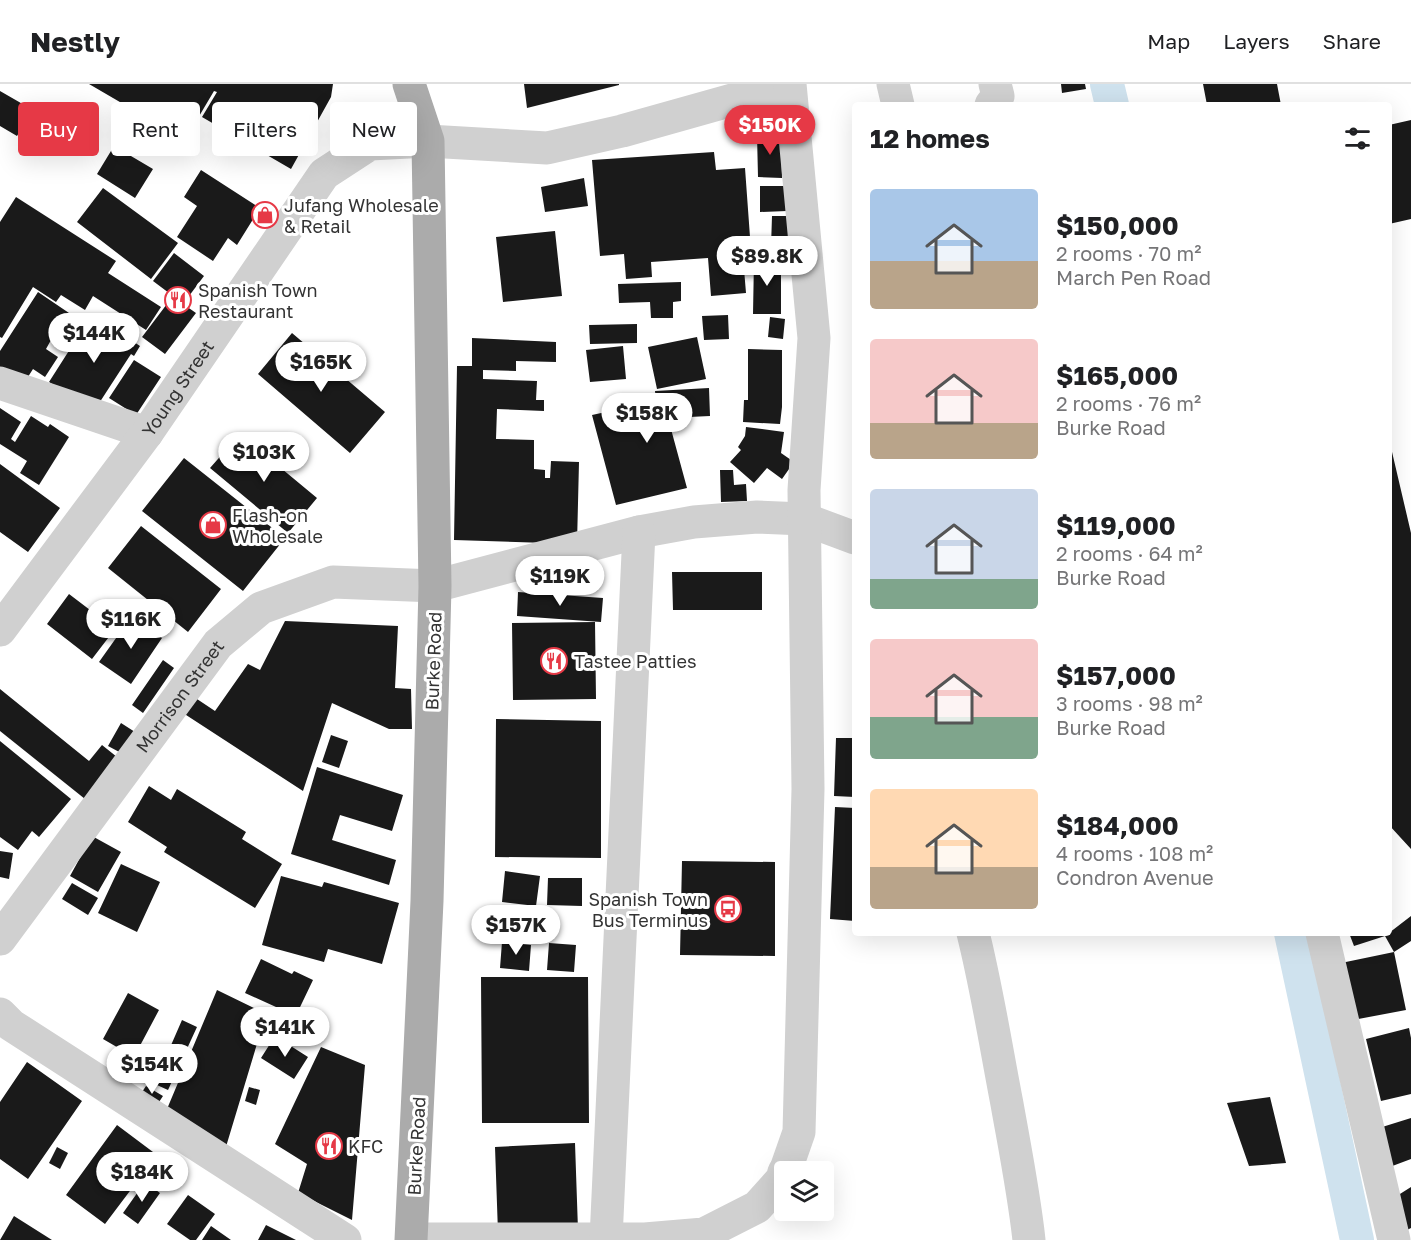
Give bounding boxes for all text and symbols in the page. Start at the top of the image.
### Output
text: Nestly [30,25,120,58]
text: Map [1147,28,1190,54]
text: Layers [1223,28,1290,54]
text: Share [1323,28,1381,54]
chip: Buy [18,102,99,156]
chip: Rent [111,102,200,156]
chip: Filters [212,102,318,156]
chip: New [330,102,417,156]
pin: $150K [728,105,812,156]
text: $150K [738,112,802,136]
icon: filters [1341,122,1374,155]
text: 12 homes [870,123,990,154]
place label: Jufang Wholesale & Retail [284,194,439,237]
shop icon: Jufang Wholesale & Retail [250,200,280,230]
text: $150,000 [1056,210,1179,241]
icon: home [918,213,990,285]
pin: $89.8K [718,236,816,287]
text: 2 rooms · 70 m² [1056,241,1201,265]
text: $89.8K [731,243,803,267]
text: March Pen Road [1056,265,1211,289]
place label: Spanish Town Restaurant [198,279,318,322]
restaurant icon: Spanish Town Restaurant [163,285,193,315]
pin: $144K [52,313,136,364]
text: $144K [62,320,126,344]
street label: Young Street [137,336,218,441]
pin: $165K [279,342,363,393]
text: $165K [289,349,353,373]
text: $165,000 [1056,360,1178,391]
icon: home [918,363,990,435]
text: 2 rooms · 76 m² [1056,391,1201,415]
pin: $158K [605,393,689,444]
text: $158K [615,400,679,424]
text: Burke Road [1056,415,1166,439]
pin: $103K [222,432,306,483]
text: $103K [232,439,296,463]
place label: Flash-on Wholesale [232,504,323,547]
shop icon: Flash-on Wholesale [198,510,228,540]
text: $119,000 [1056,510,1176,541]
icon: home [918,513,990,585]
text: 2 rooms · 64 m² [1056,541,1203,565]
pin: $119K [518,556,602,607]
text: $119K [529,563,591,587]
text: Burke Road [1056,565,1166,589]
pin: $116K [89,599,173,650]
text: $116K [100,606,162,630]
street label: Burke Road [420,611,446,711]
street label: Morrison Street [131,636,228,757]
restaurant icon: Tastee Patties [539,646,569,676]
place label: Tastee Patties [574,650,696,672]
text: $157,000 [1056,660,1176,691]
icon: home [918,663,990,735]
text: 3 rooms · 98 m² [1056,691,1203,715]
text: Burke Road [1056,715,1166,739]
text: $184,000 [1056,810,1179,841]
icon: home [918,813,990,885]
text: 4 rooms · 108 m² [1056,841,1213,865]
text: Condron Avenue [1056,865,1214,889]
place label: Spanish Town Bus Terminus [588,888,708,931]
bus stop icon: Spanish Town Bus Terminus [713,894,743,924]
pin: $157K [474,905,558,956]
text: $157K [485,912,547,936]
pin: $141K [243,1007,327,1058]
text: $141K [255,1014,316,1038]
pin: $154K [110,1044,194,1095]
text: $154K [121,1051,183,1075]
street label: Burke Road [402,1096,430,1196]
restaurant icon: KFC [314,1131,344,1161]
place label: KFC [348,1135,383,1157]
pin: $184K [100,1152,184,1203]
text: $184K [110,1159,174,1183]
map controls [774,1161,834,1221]
button: layers [774,1161,834,1221]

